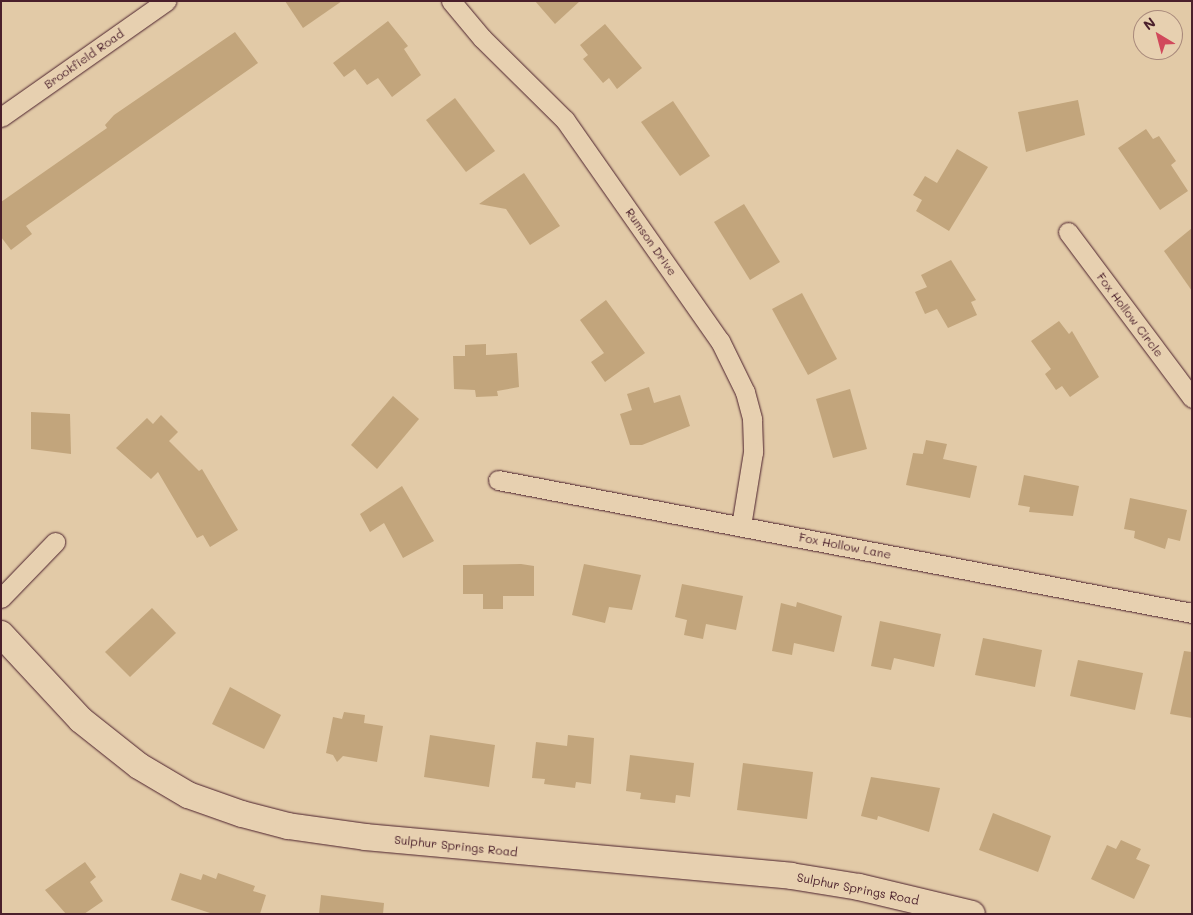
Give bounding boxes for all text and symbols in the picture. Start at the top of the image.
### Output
north arrow [1133,10,1183,60]
text: N [1139,13,1159,34]
street label: Brookfield Road [41,26,127,92]
street label: Rumson Drive [622,206,680,278]
street label: Fox Hollow Circle [1094,270,1166,360]
street label: Fox Hollow Lane [798,530,892,562]
street label: Sulphur Springs Road [394,832,518,860]
street label: Sulphur Springs Road [796,870,920,908]

